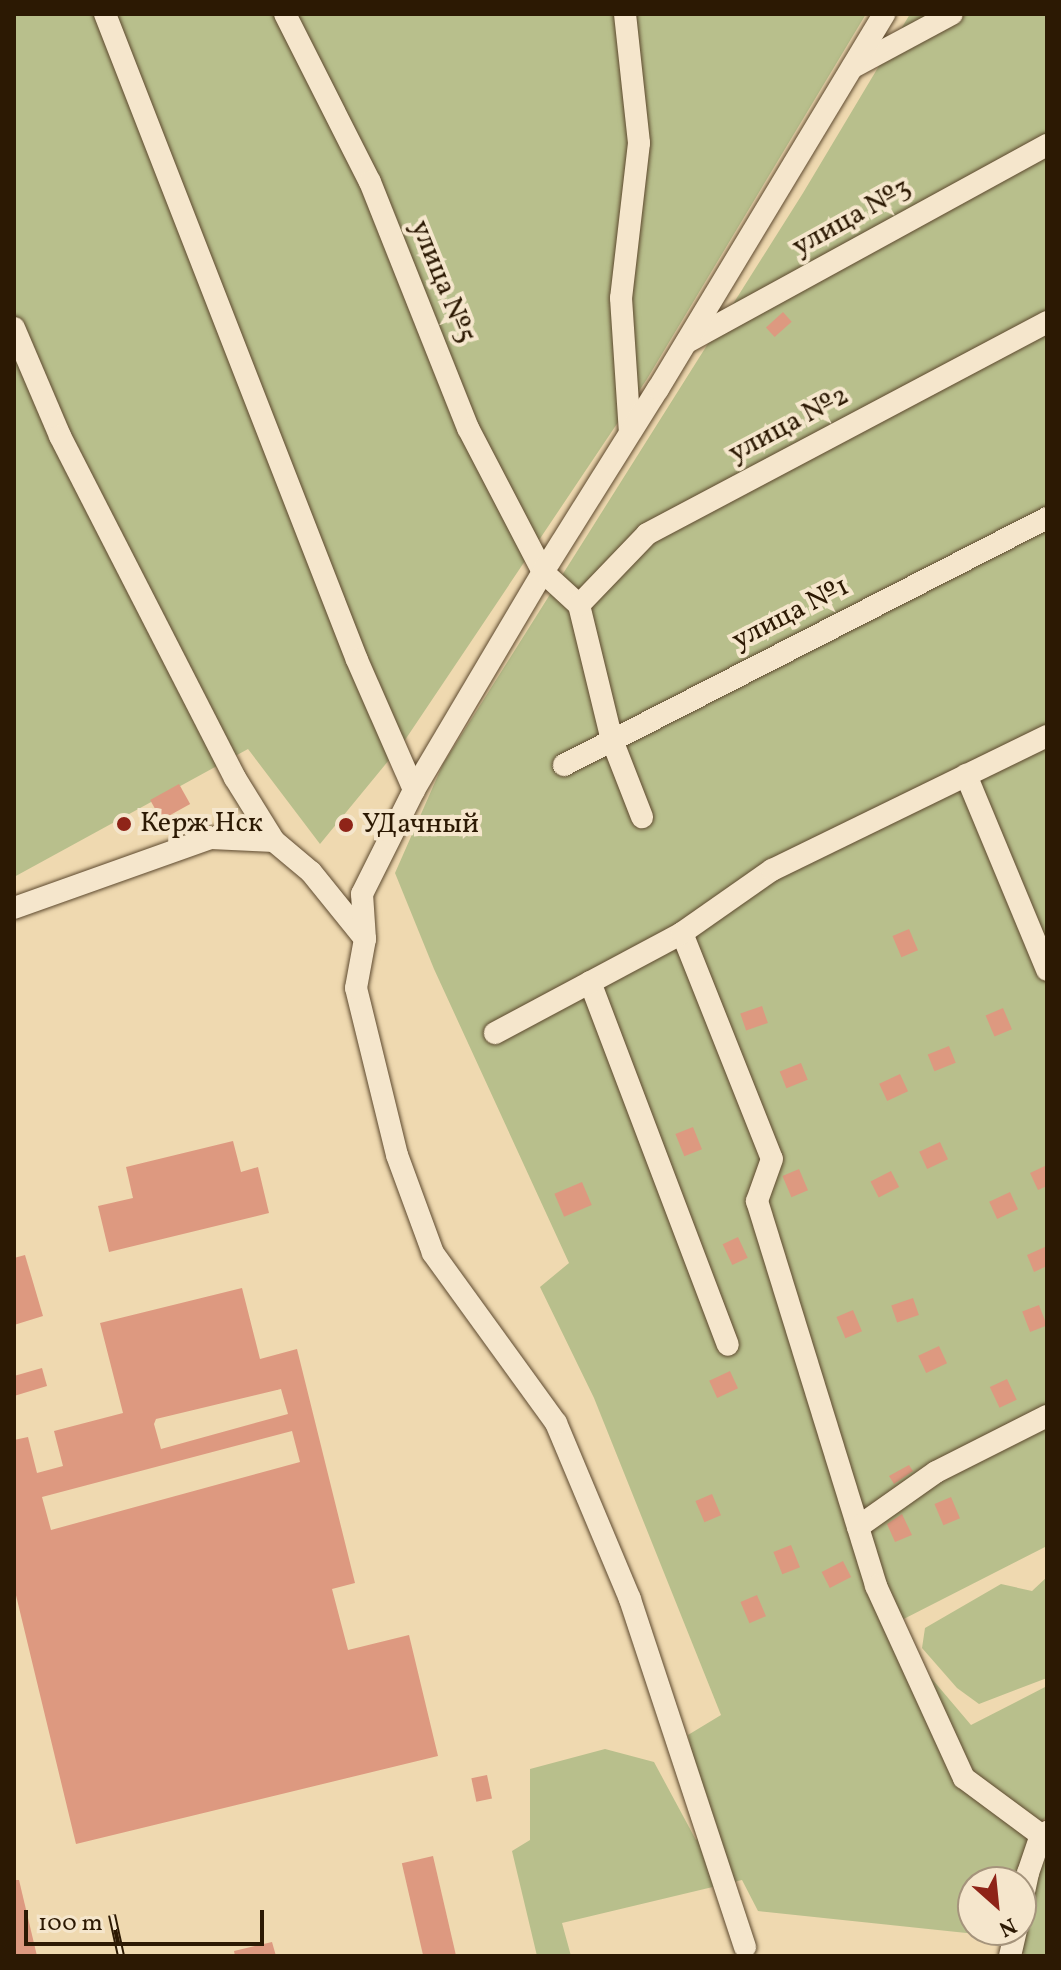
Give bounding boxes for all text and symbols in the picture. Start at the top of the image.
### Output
street label: улица №3 [787,172,917,264]
street label: улица №5 [402,216,482,348]
street label: улица №2 [723,379,855,471]
street label: улица №1 [727,570,855,658]
place label: Керж Нск [140,807,263,841]
place label: УДачный [362,808,479,842]
marker: Керж Нск [115,815,133,833]
marker: УДачный [337,816,355,834]
north arrow [957,1866,1037,1946]
scale bar [28,1894,268,1944]
text: 100 m [38,1907,103,1941]
text: N [993,1909,1021,1943]

